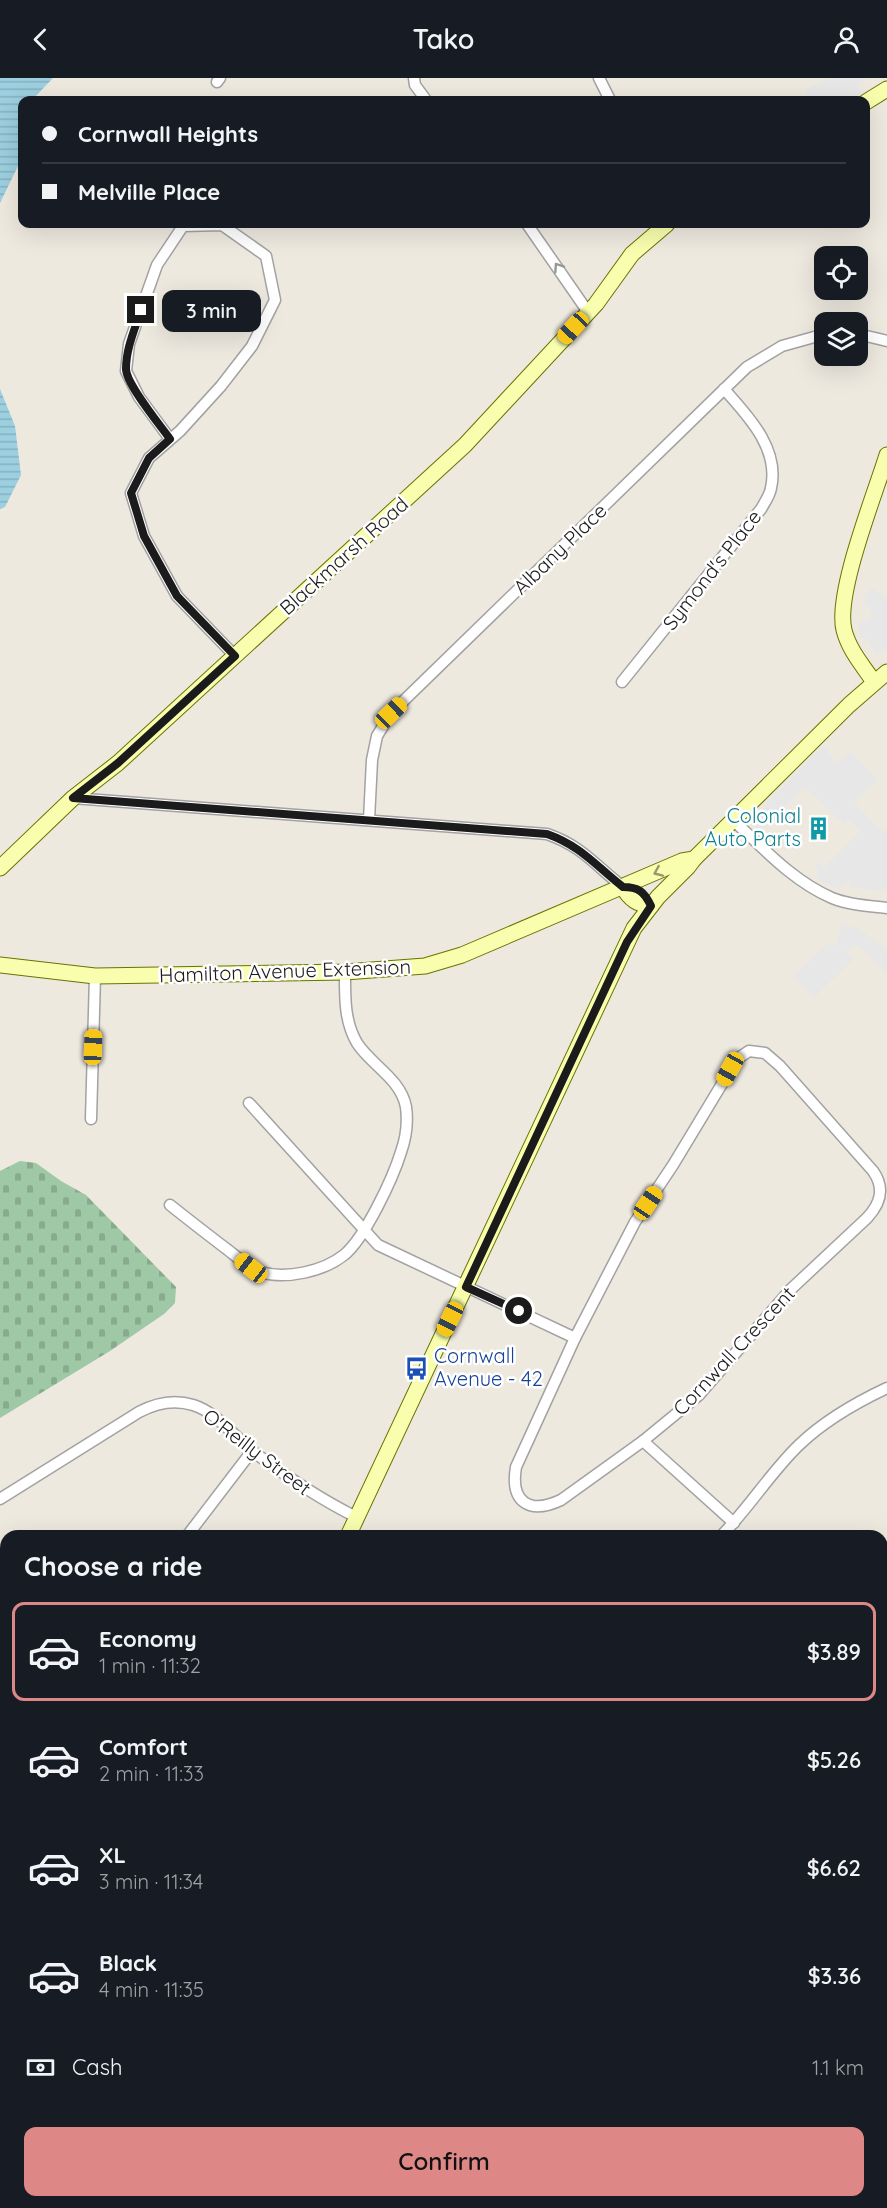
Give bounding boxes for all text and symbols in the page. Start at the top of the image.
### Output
text: Tako [413,22,474,56]
icon: back [24,23,57,56]
icon: person [830,23,863,56]
text: Cornwall Heights [78,120,258,148]
text: Melville Place [78,178,220,206]
map controls [814,246,868,366]
button: locate [814,246,868,300]
one-way arrow [554,263,565,274]
callout: 3 min [162,289,261,331]
route end [127,296,154,323]
text: 3 min [186,298,237,323]
car [554,309,592,347]
button: layers [814,312,868,366]
street label: Blackmarsh Road [274,491,413,620]
street label: Albany Place [508,498,612,599]
street label: Symond's Place [657,505,766,635]
car [372,694,410,732]
place label: Colonial Auto Parts [704,803,801,851]
building icon: Colonial Auto Parts [806,815,832,841]
one-way arrow [653,865,664,877]
street label: Hamilton Avenue Extension [159,954,411,987]
car [83,1029,103,1065]
car [713,1049,747,1089]
car [630,1183,666,1223]
car [231,1250,271,1286]
street label: Cornwall Crescent [667,1281,800,1420]
route start [505,1297,532,1324]
car [434,1299,466,1339]
place label: Cornwall Avenue - 42 [434,1343,543,1391]
bus stop icon: Cornwall Avenue - 42 [403,1355,429,1381]
street label: O'Reilly Street [198,1403,316,1500]
text: Choose a ride [24,1549,202,1583]
icon: car [27,1625,81,1679]
text: Economy [99,1625,197,1653]
text: $3.89 [807,1638,861,1666]
text: 1 min · 11:32 [99,1653,201,1678]
icon: car [27,1733,81,1787]
text: Comfort [99,1733,188,1761]
text: $5.26 [807,1746,861,1774]
text: 2 min · 11:33 [99,1761,204,1786]
icon: car [27,1841,81,1895]
text: XL [99,1841,126,1869]
text: $6.62 [807,1854,861,1882]
text: 3 min · 11:34 [99,1869,203,1894]
icon: car [27,1949,81,2003]
text: Black [99,1949,157,1977]
text: $3.36 [808,1962,861,1990]
text: 4 min · 11:35 [99,1977,204,2002]
icon: cash [24,2051,57,2084]
text: Cash [72,2053,123,2081]
text: 1.1 km [812,2055,864,2080]
button: Confirm [24,2127,864,2196]

